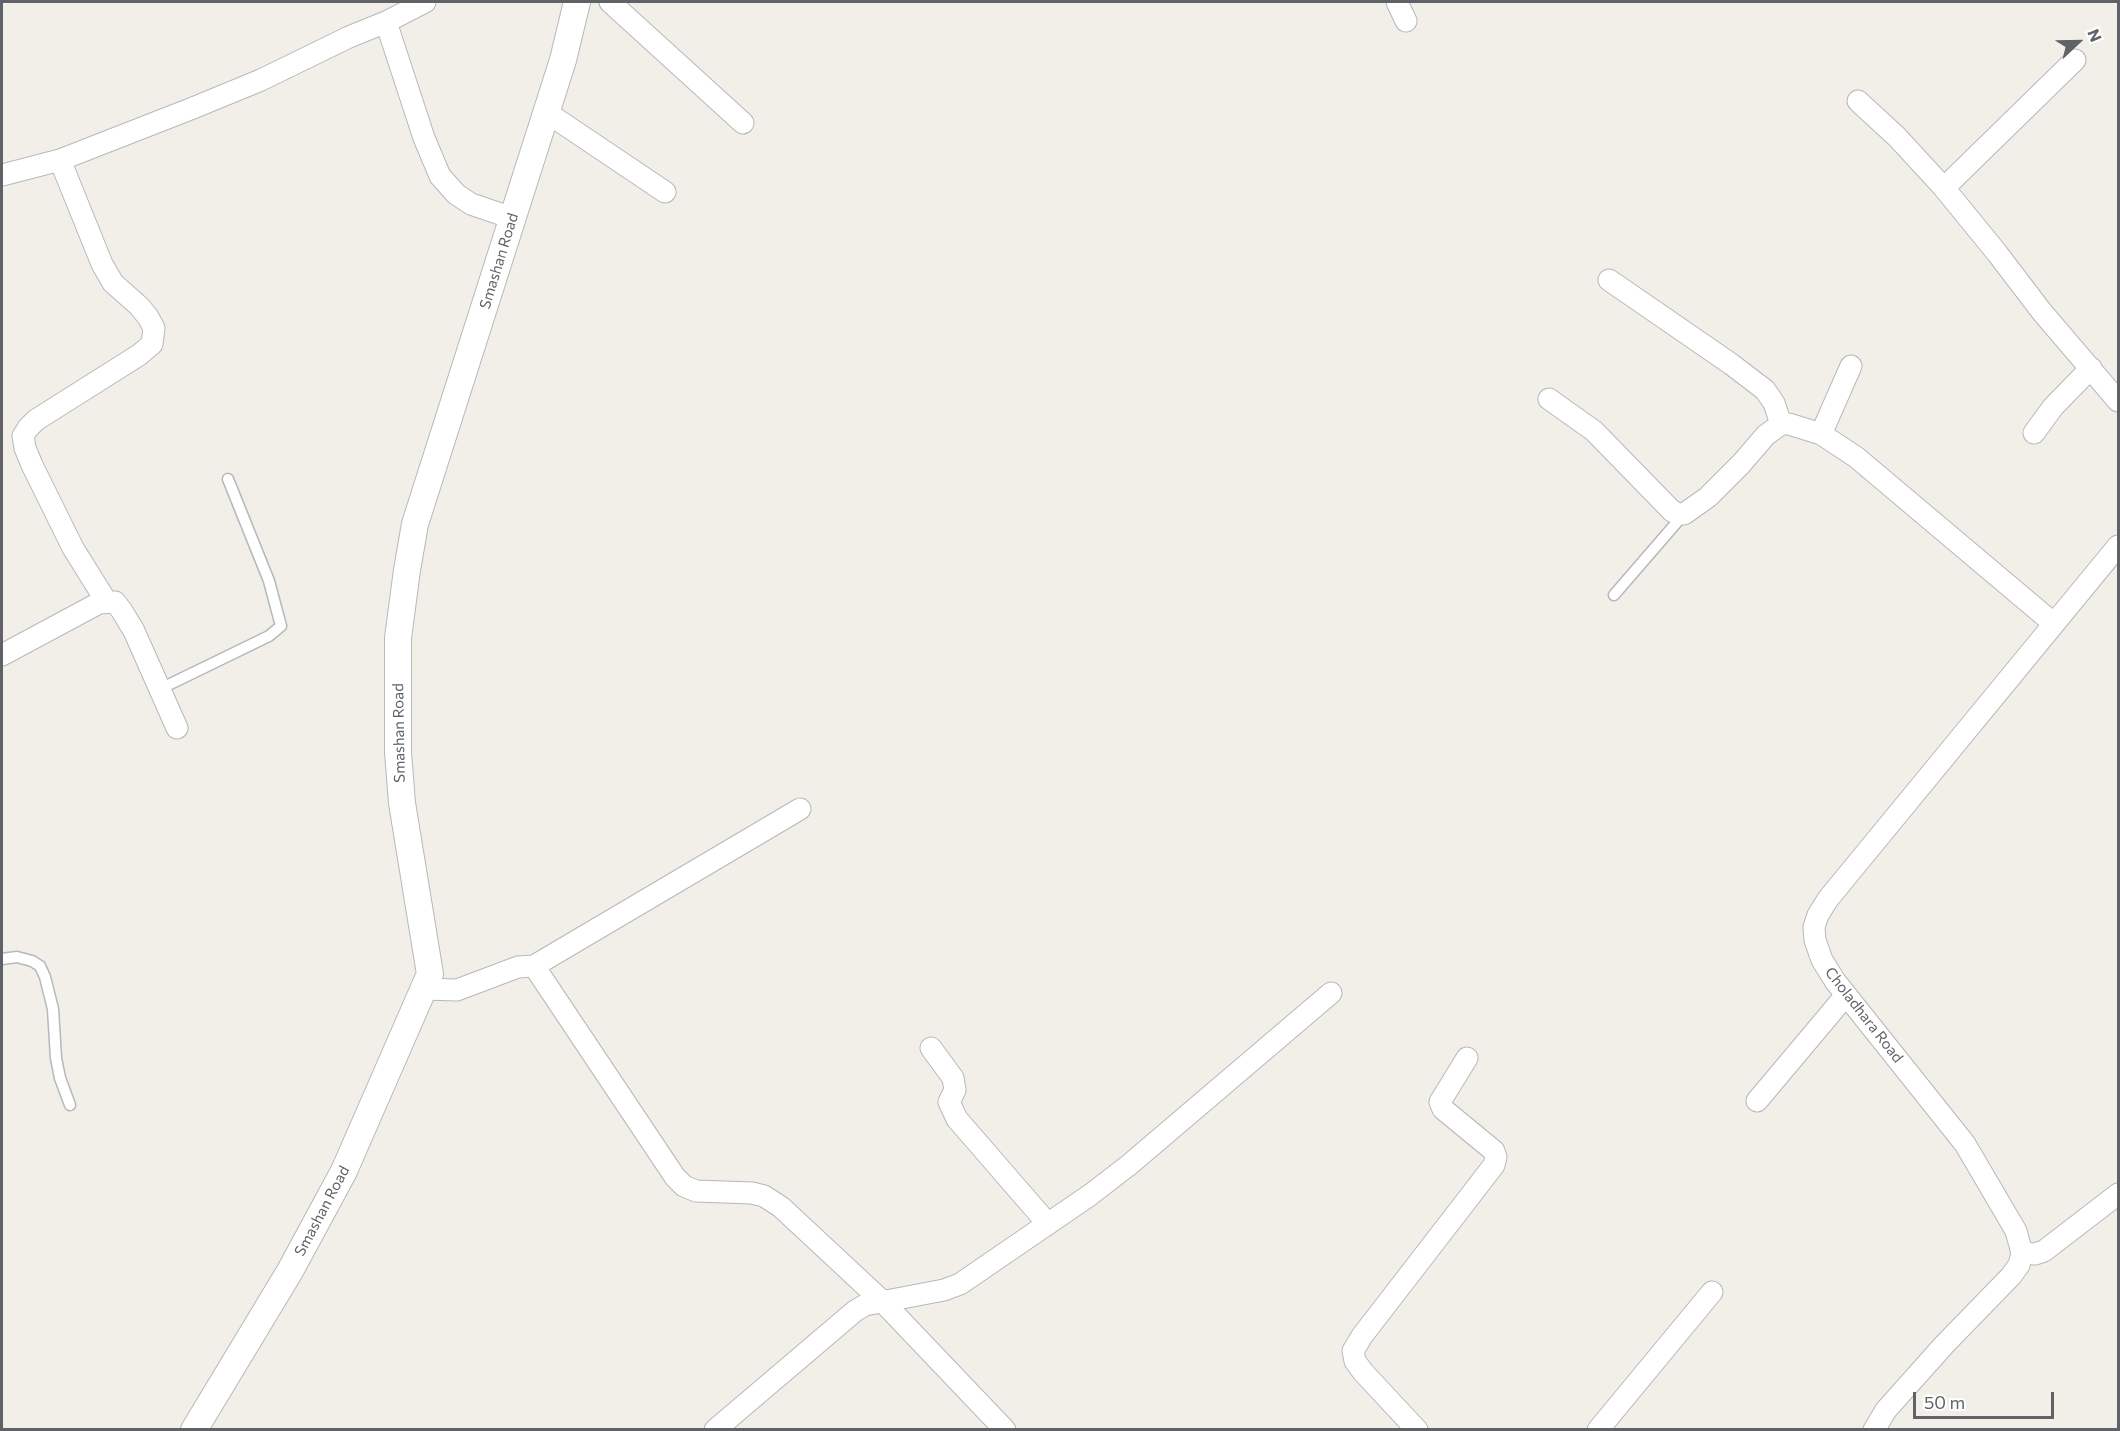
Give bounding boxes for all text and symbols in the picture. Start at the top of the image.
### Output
north arrow [2048,12,2108,72]
text: N [2084,26,2106,44]
street label: Smashan Road [476,211,522,311]
street label: Smashan Road [389,683,409,783]
street label: Choladhara Road [1821,964,1907,1066]
street label: Smashan Road [291,1163,353,1259]
scale bar [1916,1380,2057,1418]
text: 50 m [1924,1391,1965,1413]

